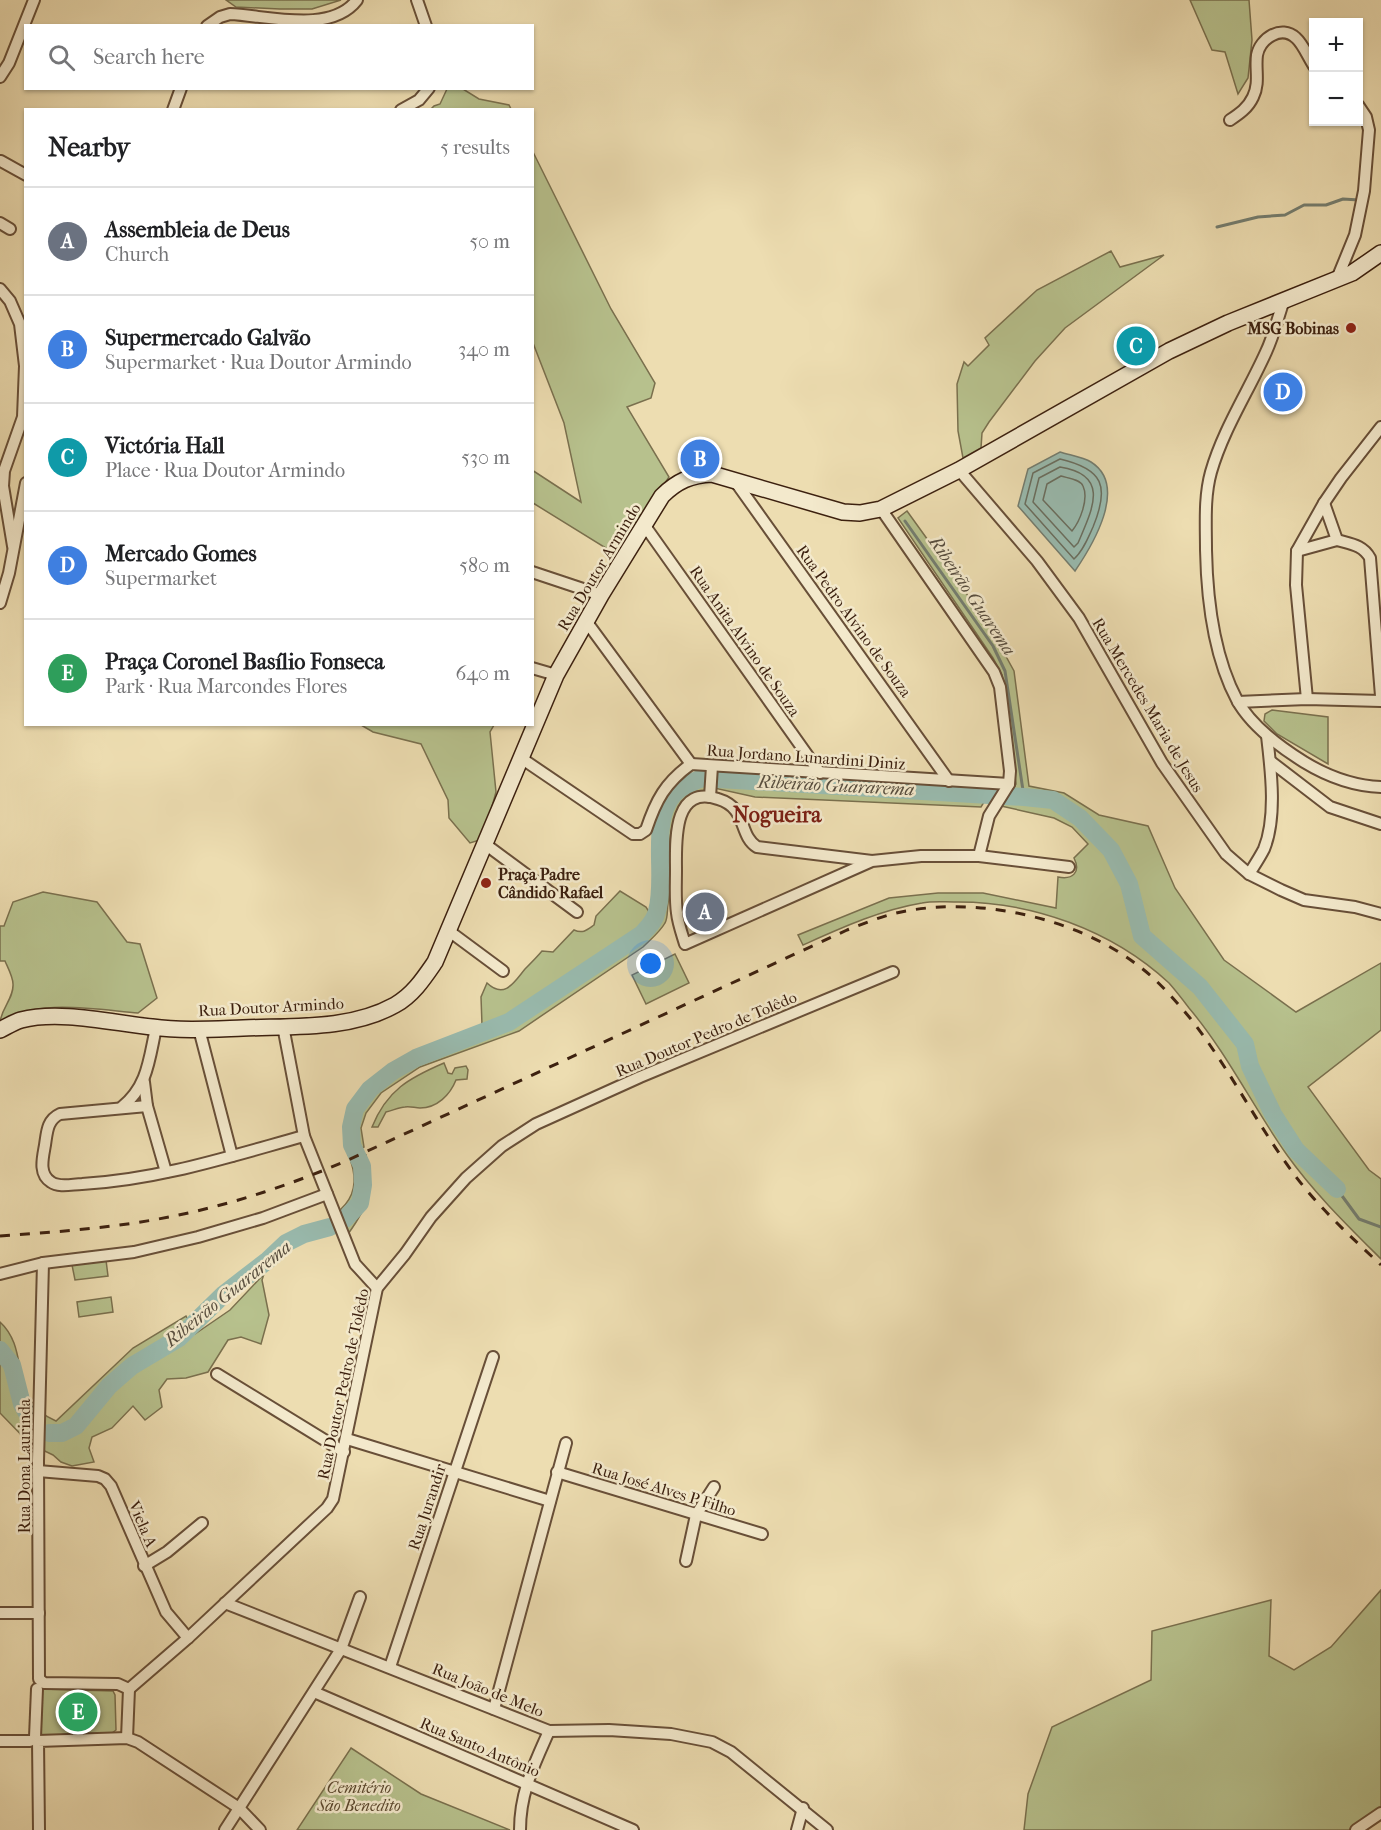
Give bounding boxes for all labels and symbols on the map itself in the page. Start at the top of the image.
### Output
place label: MSG Bobinas [1246,319,1339,338]
marker: MSG Bobinas [1344,321,1358,335]
pin: C [1116,324,1156,368]
pin: D [1264,370,1302,414]
pin: B [680,436,720,482]
street label: Rua Doutor Armindo [553,500,645,634]
water label: Ribeirão Guarema [924,532,1020,660]
street label: Rua Pedro Alvino de Souza [792,541,916,701]
street label: Rua Anita Alvino de Souza [686,562,805,721]
street label: Rua Mercedes Maria de Jesus [1088,614,1208,796]
street label: Rua Jordano Lunardini Diniz [706,741,906,773]
water label: Ribeirão Guararema [756,771,915,801]
district label: Nogueira [733,802,822,828]
place label: Praça Padre Cândido Rafael [498,865,604,902]
marker: Praça Padre Cândido Rafael [479,876,493,890]
pin: A [686,890,724,934]
your location [636,949,665,978]
street label: Rua Doutor Pedro de Tolêdo [613,987,799,1081]
street label: Rua Doutor Armindo [198,994,344,1020]
water label: Ribeirão Guararema [160,1237,295,1352]
street label: Rua Doutor Pedro de Tolêdo [313,1287,373,1481]
street label: Rua Dona Laurinda [15,1398,34,1533]
street label: Rua José Alves P Filho [590,1458,738,1520]
street label: Rua Jurandir [404,1461,450,1553]
street label: Viela A [124,1497,161,1551]
street label: Rua João de Melo [429,1659,547,1721]
pin: E [58,1690,98,1734]
street label: Rua Santo Antônio [417,1713,543,1781]
park label: Cemitério São Benedito [316,1778,401,1815]

